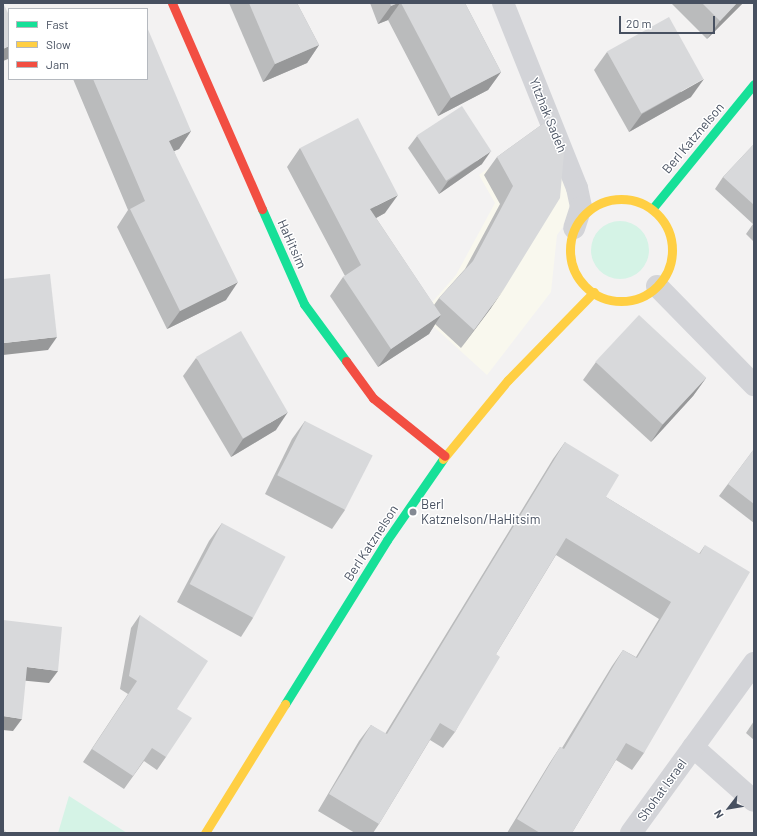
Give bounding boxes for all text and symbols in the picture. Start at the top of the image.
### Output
legend [8,8,148,80]
scale bar [621,8,717,34]
text: 20 m [626,16,652,30]
text: Fast [46,17,69,31]
text: Slow [46,37,71,51]
text: Jam [46,57,69,71]
street label: Yitzhak Sadeh [526,75,570,155]
street label: Berl Katznelson [659,99,727,177]
street label: HaHitsim [274,217,310,271]
place label: Berl Katznelson/HaHitsim [421,497,540,528]
street label: Berl Katznelson [341,502,401,584]
marker: Berl Katznelson/HaHitsim [408,507,418,517]
street label: Shohat Israel [634,756,690,824]
north arrow [709,788,749,828]
text: N [711,808,726,821]

